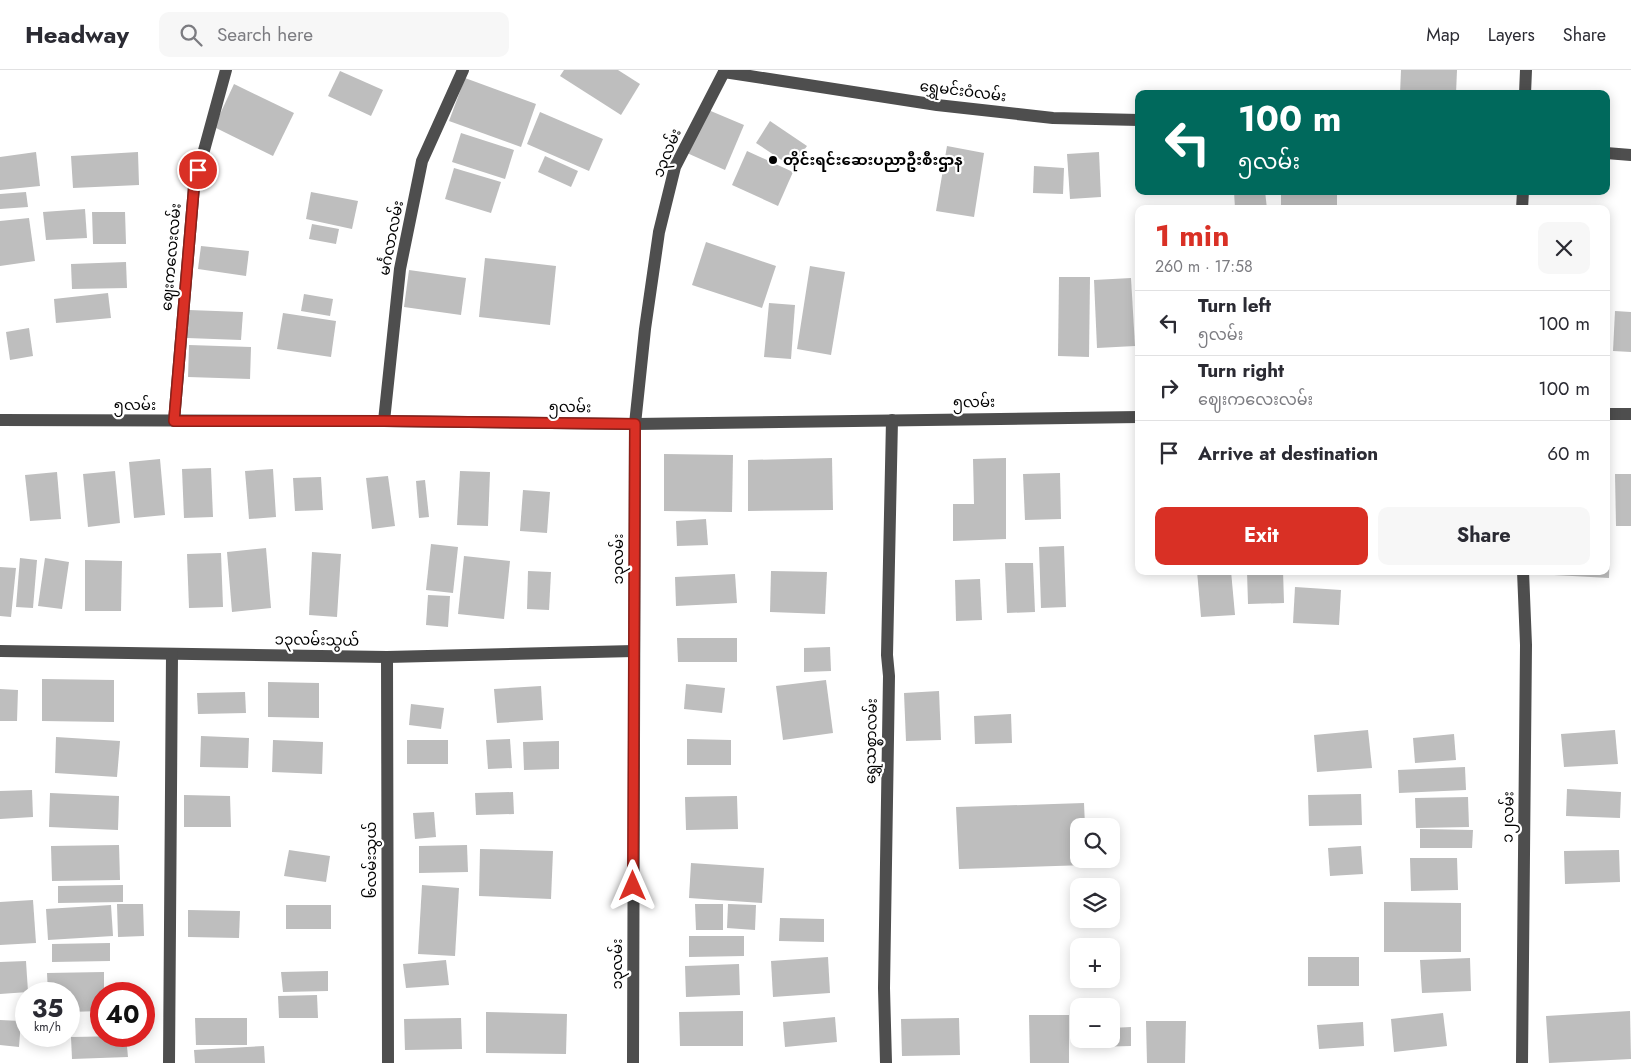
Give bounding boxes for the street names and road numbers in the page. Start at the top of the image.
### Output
street label: ရွှေမင်းဝံလမ်း [918,75,1008,108]
street label: ၁၃လမ်း [647,125,688,181]
street label: မင်္ဂလာလမ်း [373,199,409,277]
street label: ဈေးကလေးလမ်း [155,202,188,312]
street label: ၅လမ်း [953,391,995,414]
street label: ၅လမ်း [114,394,156,417]
street label: ၅လမ်း [549,396,591,419]
street label: ၁၃လမ်း [607,534,630,584]
street label: ၁၃လမ်းသွယ် [274,628,360,653]
street label: ရွှေသစ္စာလမ်း [859,698,884,784]
street label: ၁၂လမ်း [1497,791,1520,843]
street label: ၆လမ်းသွယ် [360,821,382,898]
street label: ၁၃လမ်း [606,939,629,989]

